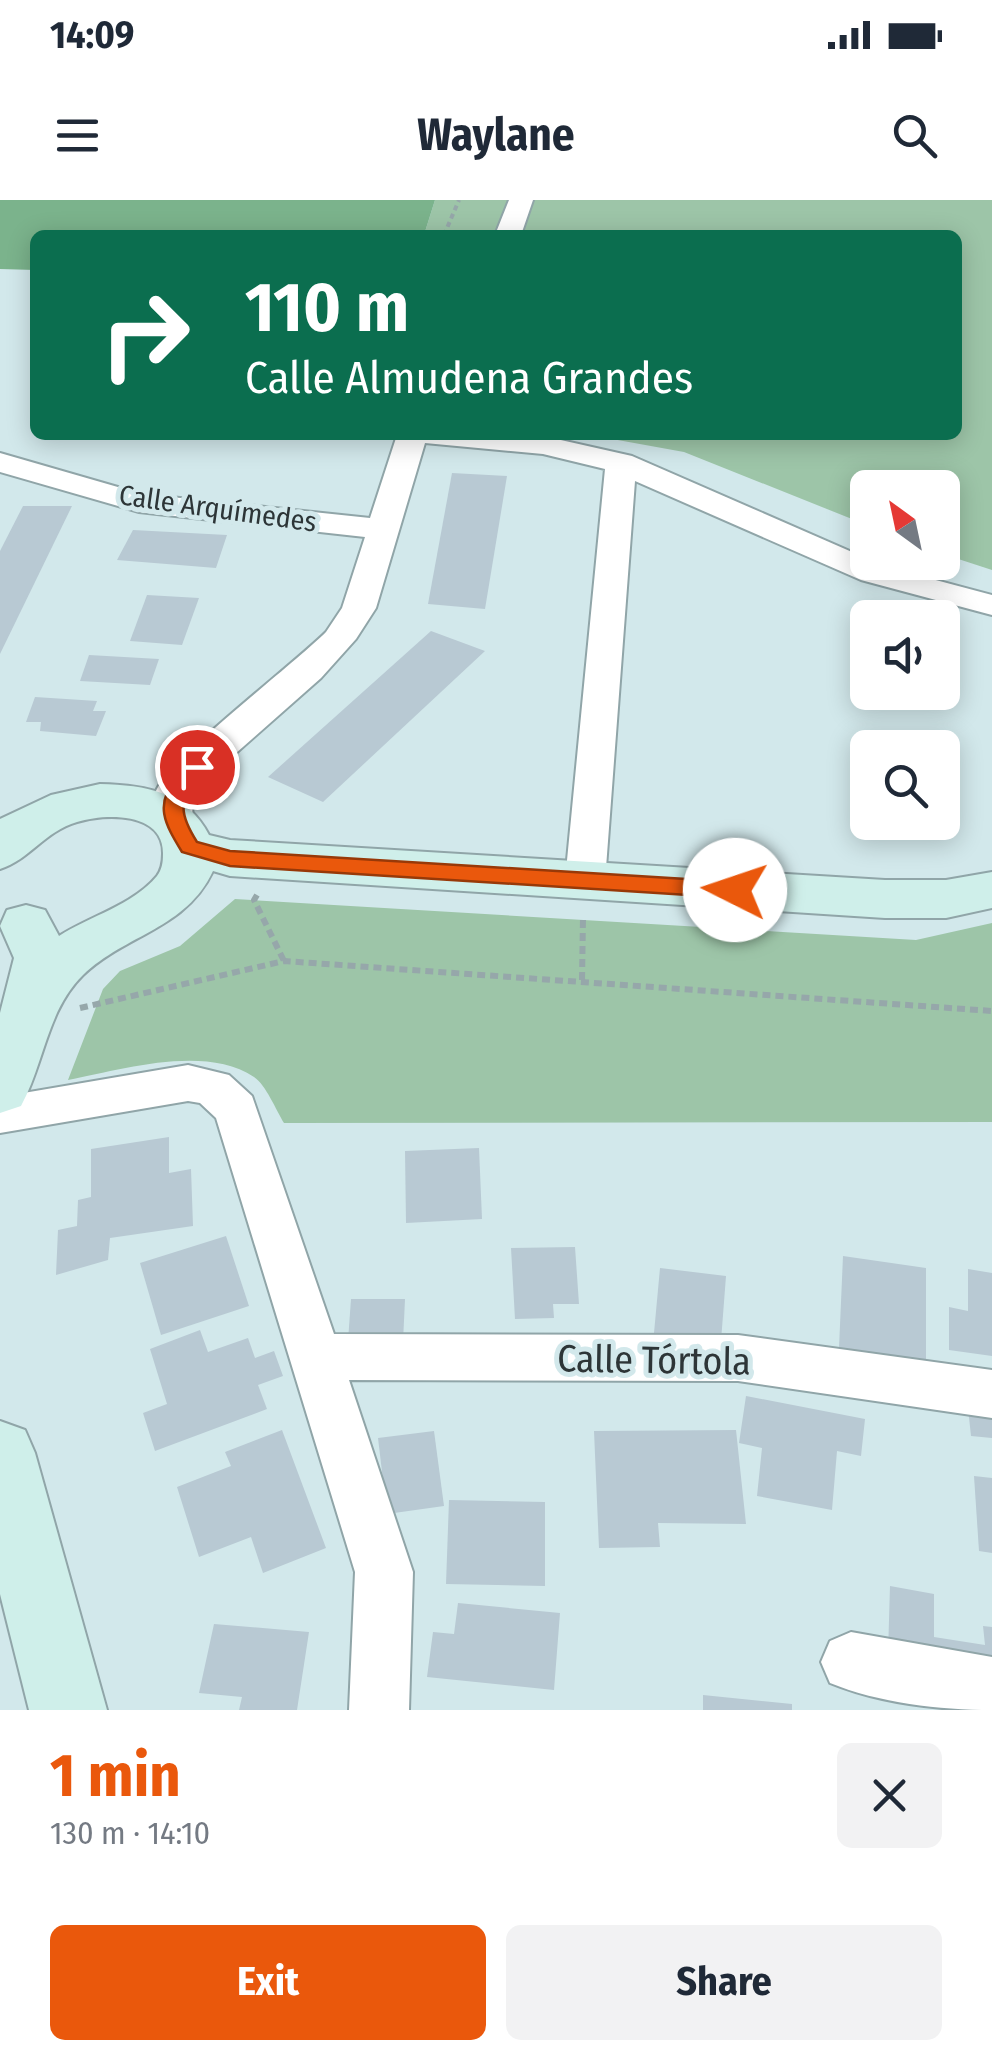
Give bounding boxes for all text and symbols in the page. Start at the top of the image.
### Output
text: 14:09 [50,12,134,58]
icon: menu [50,108,105,163]
text: Waylane [417,108,575,162]
icon: search [887,108,942,163]
text: 110 m [245,266,409,350]
icon: right [80,270,210,400]
text: Calle Almudena Grandes [245,351,693,405]
north arrow [850,470,960,580]
map controls [850,470,960,840]
street label: Calle Arquímedes [117,478,319,539]
button: sound [850,600,960,710]
pin [155,725,240,810]
button: search [850,730,960,840]
icon: arrive [170,740,225,795]
position arrow [683,838,787,942]
street label: Calle Tórtola [557,1335,751,1385]
text: 1 min [50,1740,181,1812]
button: close [837,1743,942,1848]
text: 130 m · 14:10 [50,1814,210,1852]
button: Exit [50,1925,486,2040]
button: Share [506,1925,942,2040]

